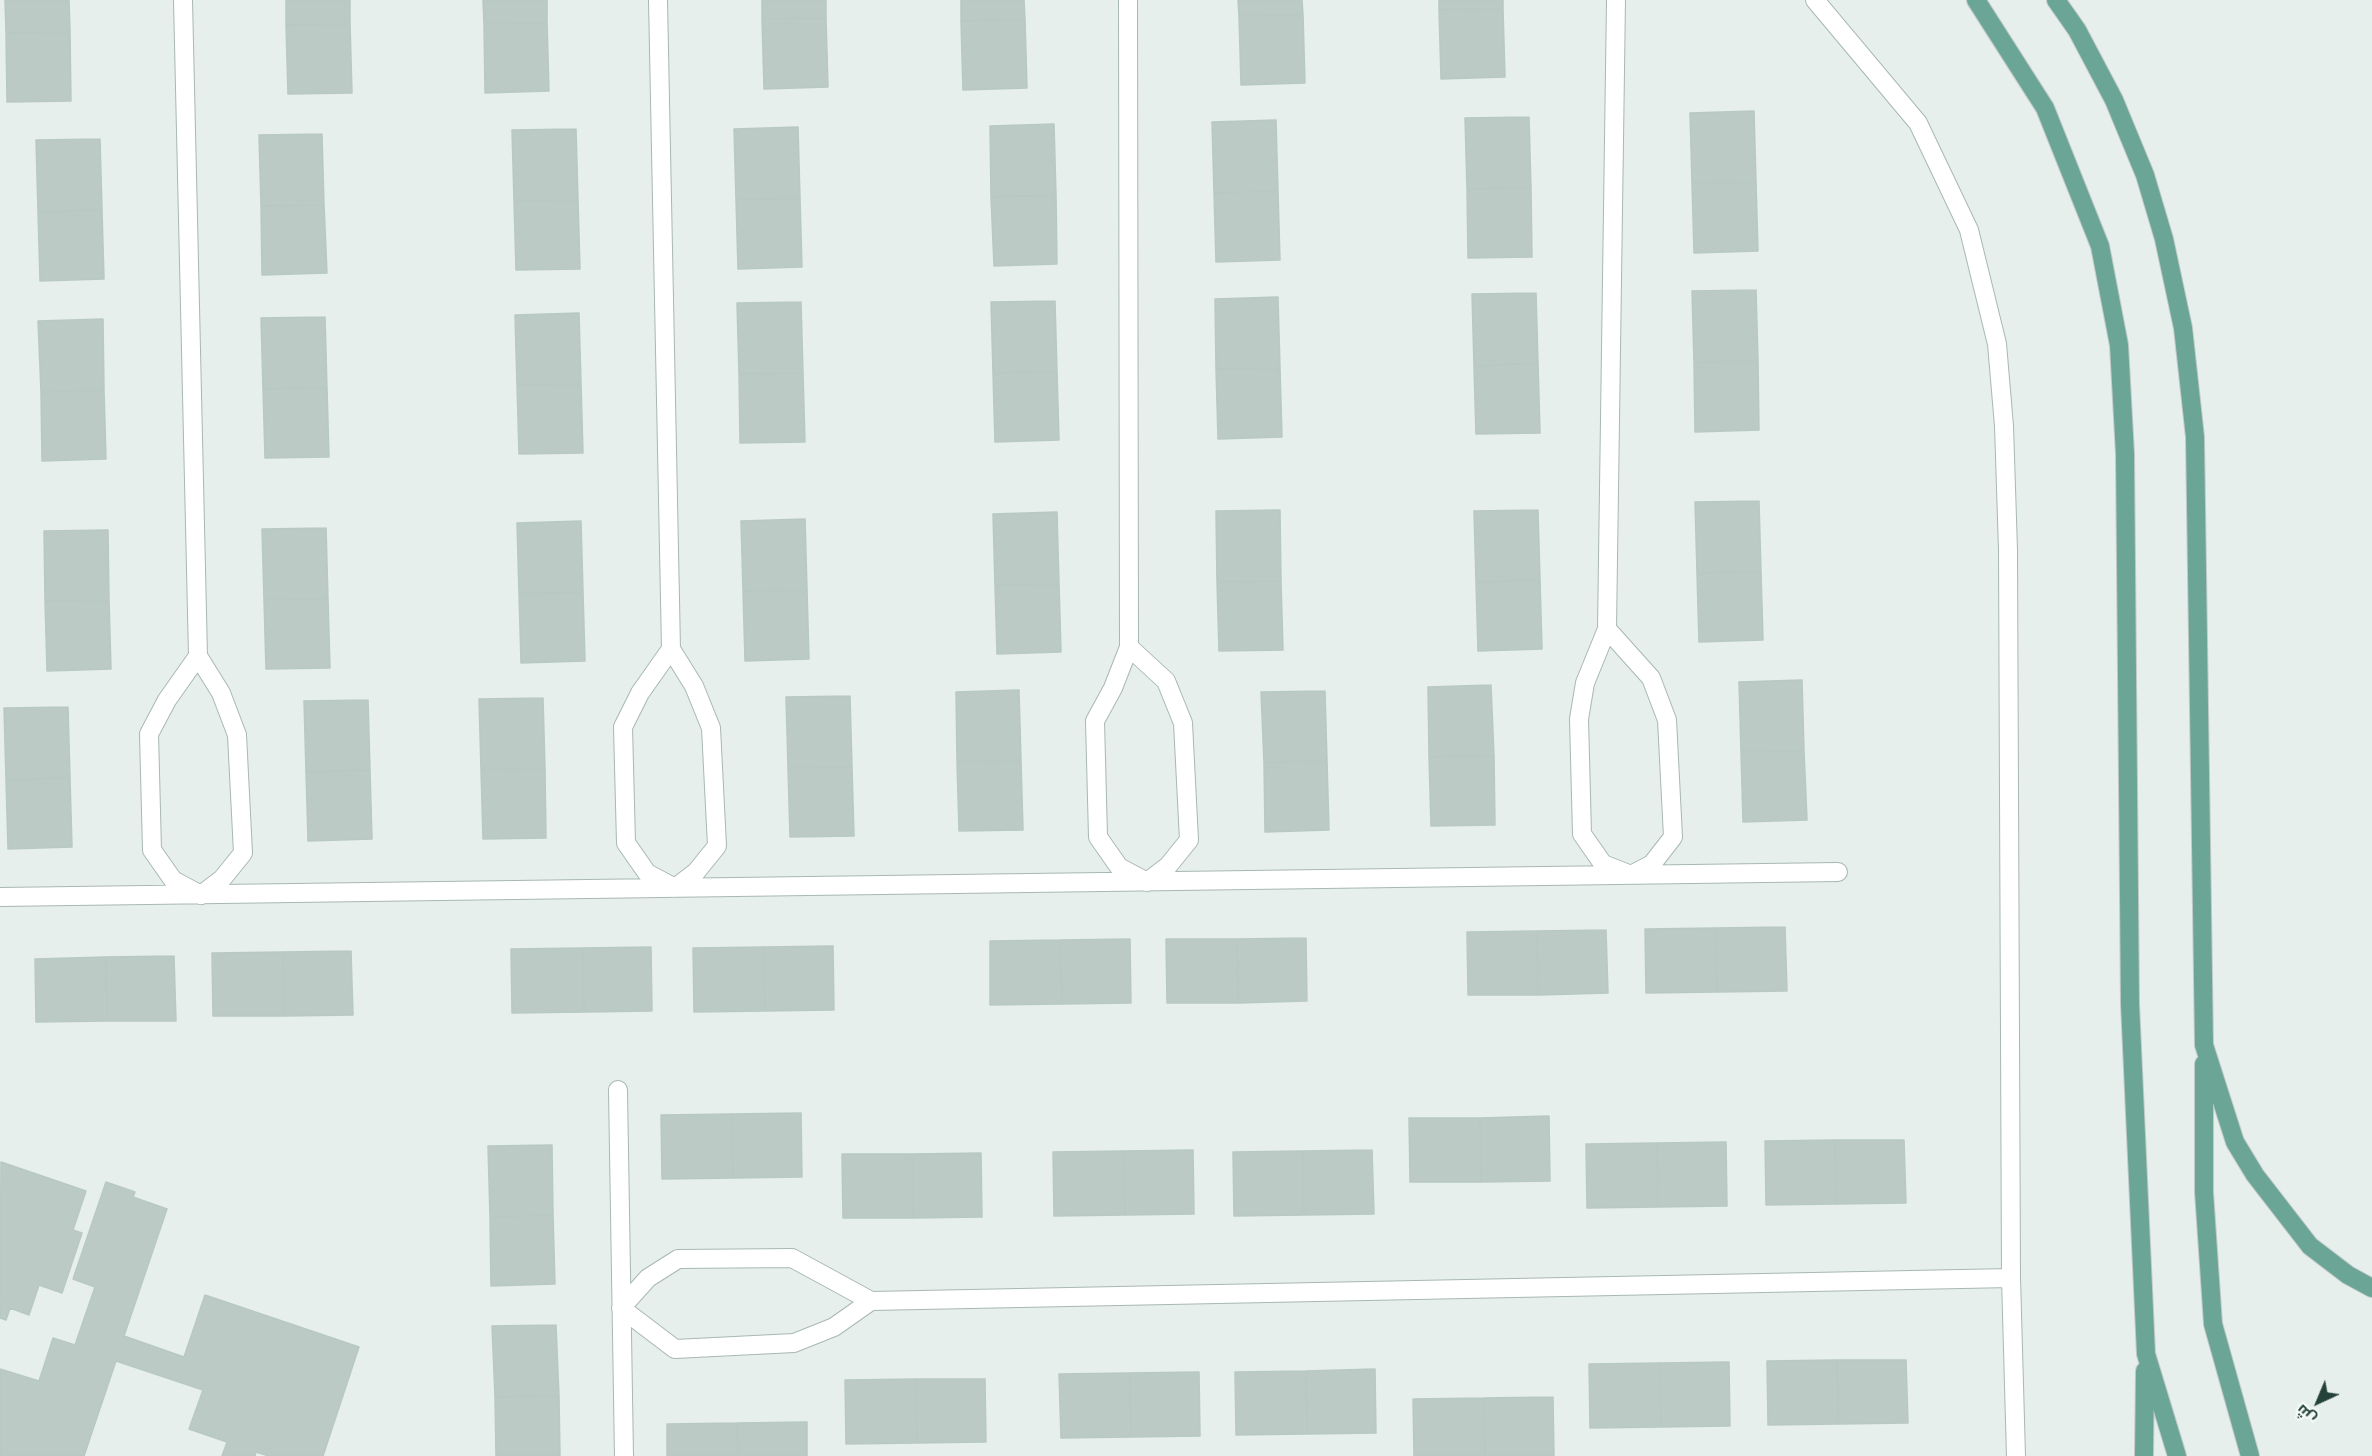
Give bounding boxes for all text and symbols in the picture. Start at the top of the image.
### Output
north arrow [2288,1372,2348,1432]
text: ش [2290,1400,2321,1430]

